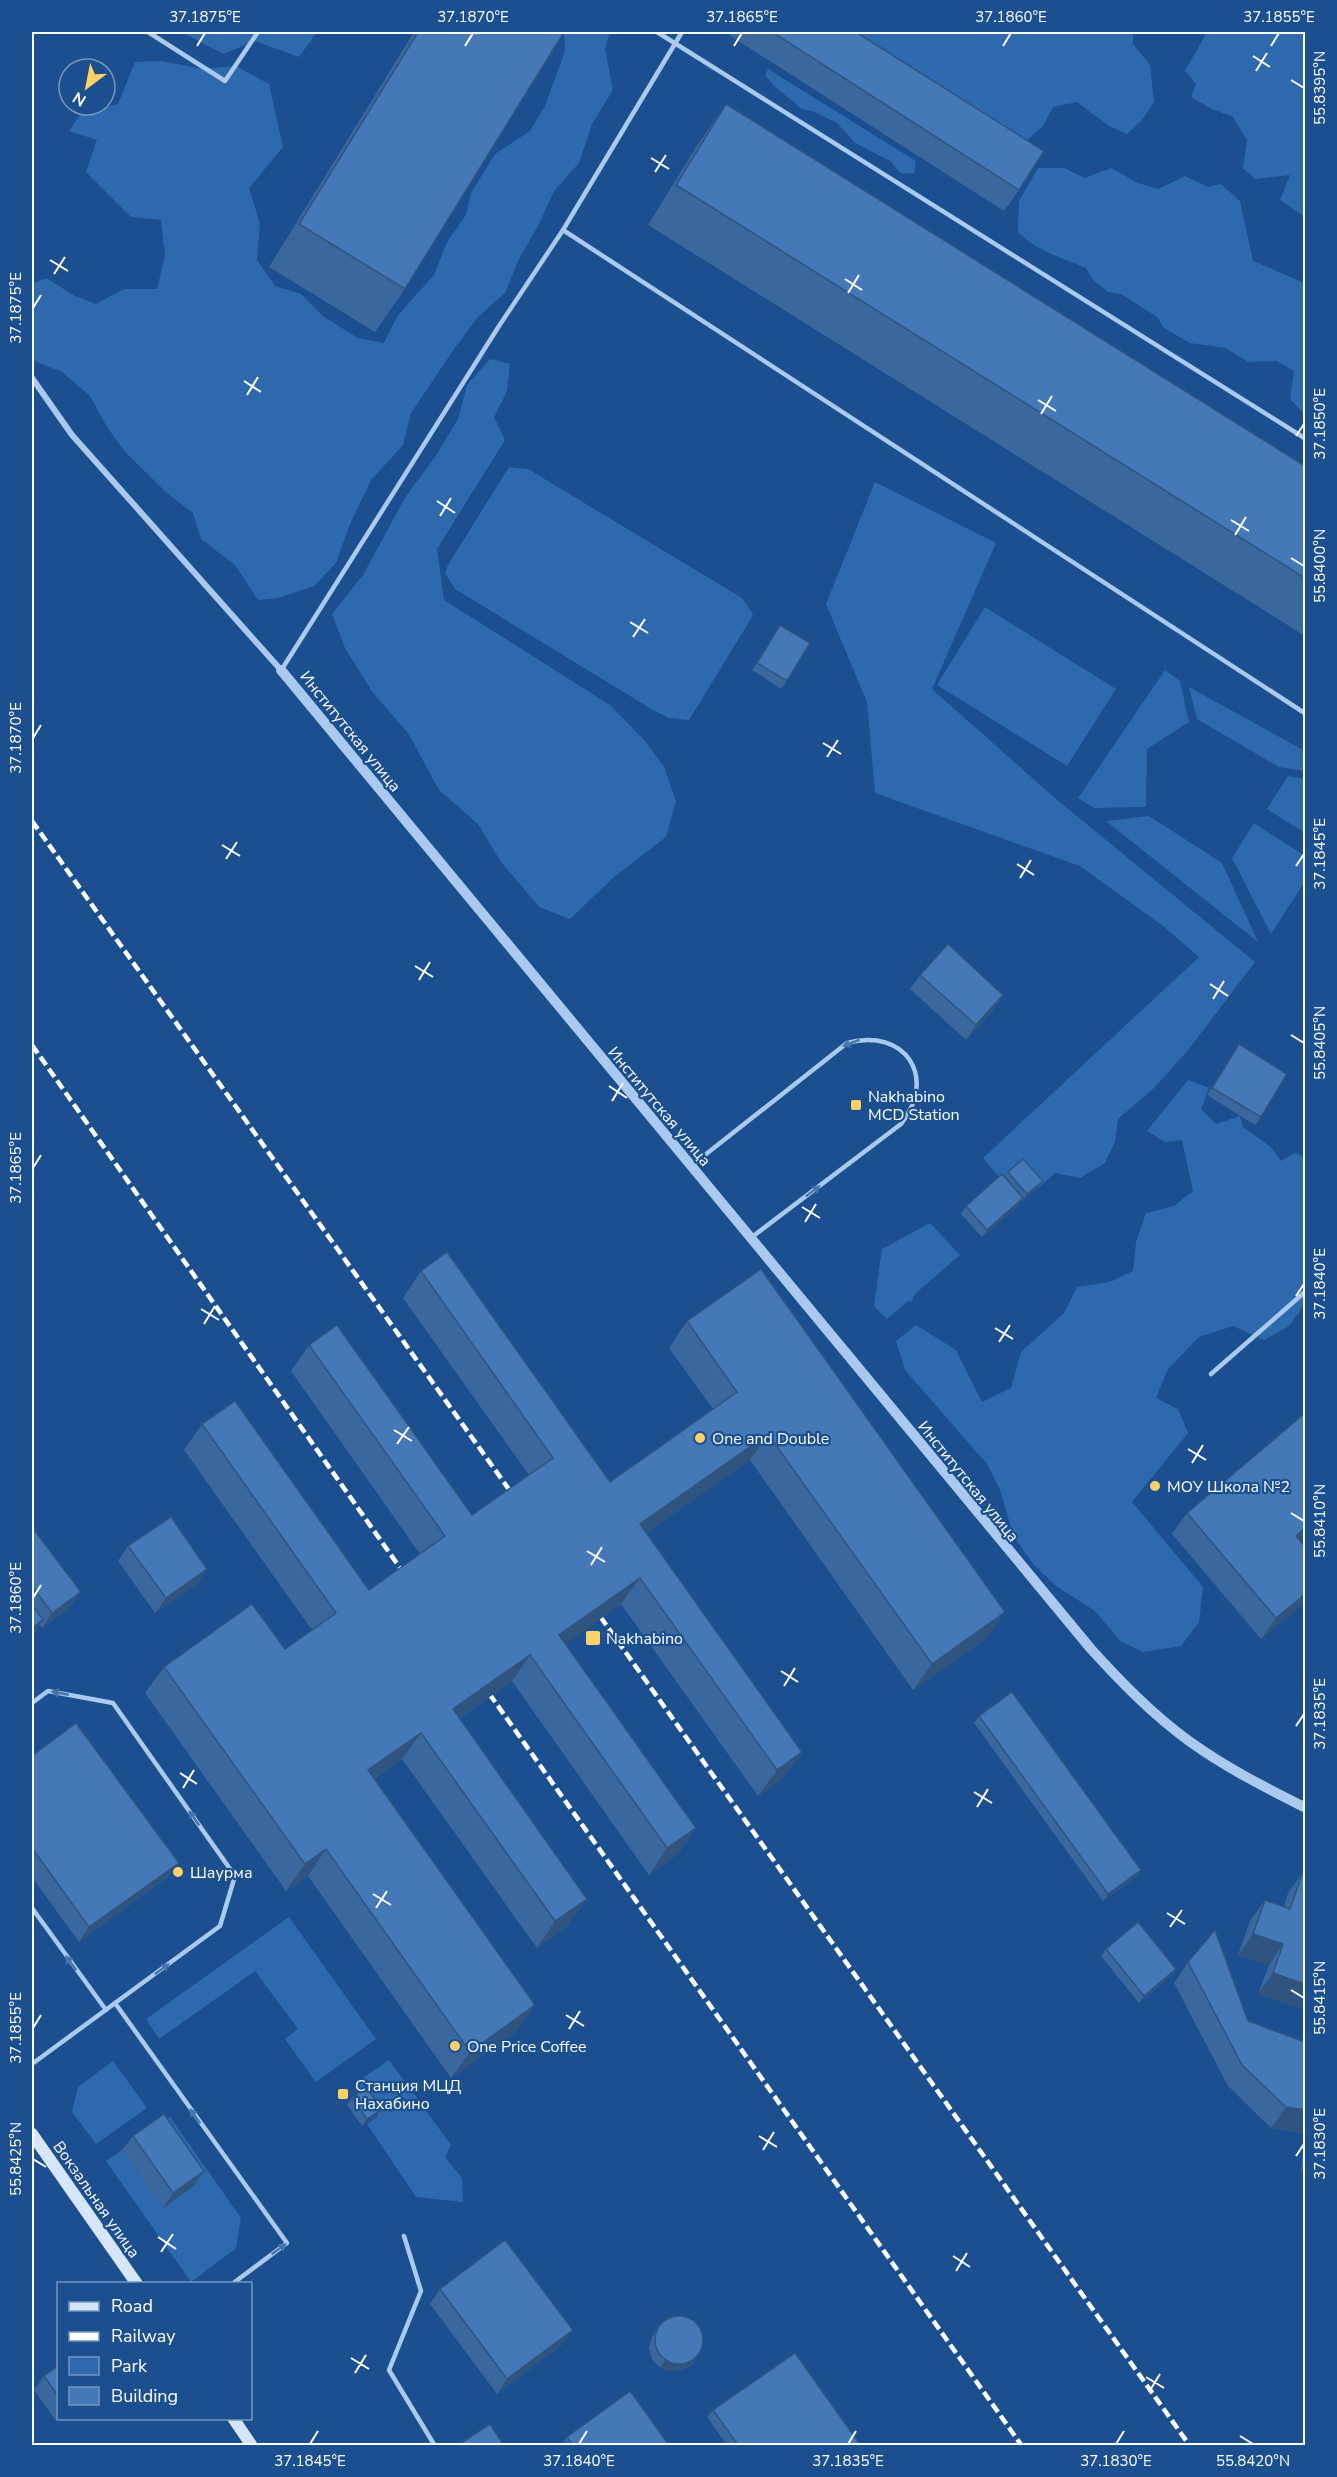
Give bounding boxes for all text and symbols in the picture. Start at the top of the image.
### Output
text: 37.1875°E [169,7,241,27]
text: 37.1870°E [437,7,509,27]
text: 37.1865°E [706,7,778,27]
text: 37.1860°E [975,7,1047,27]
text: 37.1855°E [1243,7,1315,27]
text: 55.8395°N [1310,51,1330,125]
north arrow [57,57,117,117]
text: N [69,86,90,111]
text: 37.1875°E [6,272,26,344]
text: 37.1850°E [1310,388,1330,460]
text: 55.8400°N [1310,529,1330,603]
street label: Институтская улица [295,666,406,797]
text: 37.1870°E [6,702,26,774]
text: 37.1845°E [1310,818,1330,890]
text: 55.8405°N [1310,1006,1330,1080]
one-way arrow [842,1038,860,1048]
street label: Институтская улица [603,1042,716,1171]
place label: Nakhabino MCD Station [868,1086,960,1126]
marker: Nakhabino MCD Station [849,1098,863,1112]
text: 37.1865°E [6,1132,26,1204]
one-way arrow [806,1185,821,1197]
text: 37.1840°E [1310,1248,1330,1320]
street label: Институтская улица [913,1416,1024,1547]
place label: One and Double [712,1428,829,1450]
marker: One and Double [693,1431,707,1445]
place label: МОУ Школа №2 [1167,1476,1290,1498]
marker: МОУ Школа №2 [1148,1479,1162,1493]
text: 55.8410°N [1310,1484,1330,1558]
text: 37.1860°E [6,1562,26,1634]
place label: Nakhabino [606,1628,683,1650]
marker: Nakhabino [584,1629,602,1647]
text: 37.1835°E [1310,1678,1330,1750]
one-way arrow [50,1688,69,1697]
one-way arrow [189,1810,200,1826]
place label: Шаурма [190,1862,253,1884]
marker: Шаурма [171,1865,185,1879]
one-way arrow [65,1955,77,1971]
text: 55.8415°N [1310,1961,1330,2035]
one-way arrow [155,1963,170,1975]
text: 37.1855°E [6,1992,26,2064]
place label: One Price Coffee [467,2036,587,2058]
marker: One Price Coffee [448,2039,462,2053]
place label: Станция МЦД Нахабино [355,2075,462,2115]
marker: Станция МЦД Нахабино [336,2087,350,2101]
one-way arrow [189,2108,201,2124]
text: 37.1830°E [1310,2108,1330,2180]
text: 55.8425°N [6,2122,26,2196]
street label: Вокзальная улица [48,2137,145,2262]
one-way arrow [270,2243,286,2255]
legend [57,2282,252,2420]
text: Road [111,2294,153,2318]
text: Railway [111,2324,176,2348]
text: Park [111,2354,148,2378]
text: Building [111,2384,178,2408]
text: 37.1845°E [274,2451,346,2471]
text: 37.1840°E [543,2451,615,2471]
text: 37.1835°E [812,2451,884,2471]
text: 37.1830°E [1080,2451,1152,2471]
text: 55.8420°N [1216,2451,1290,2471]

